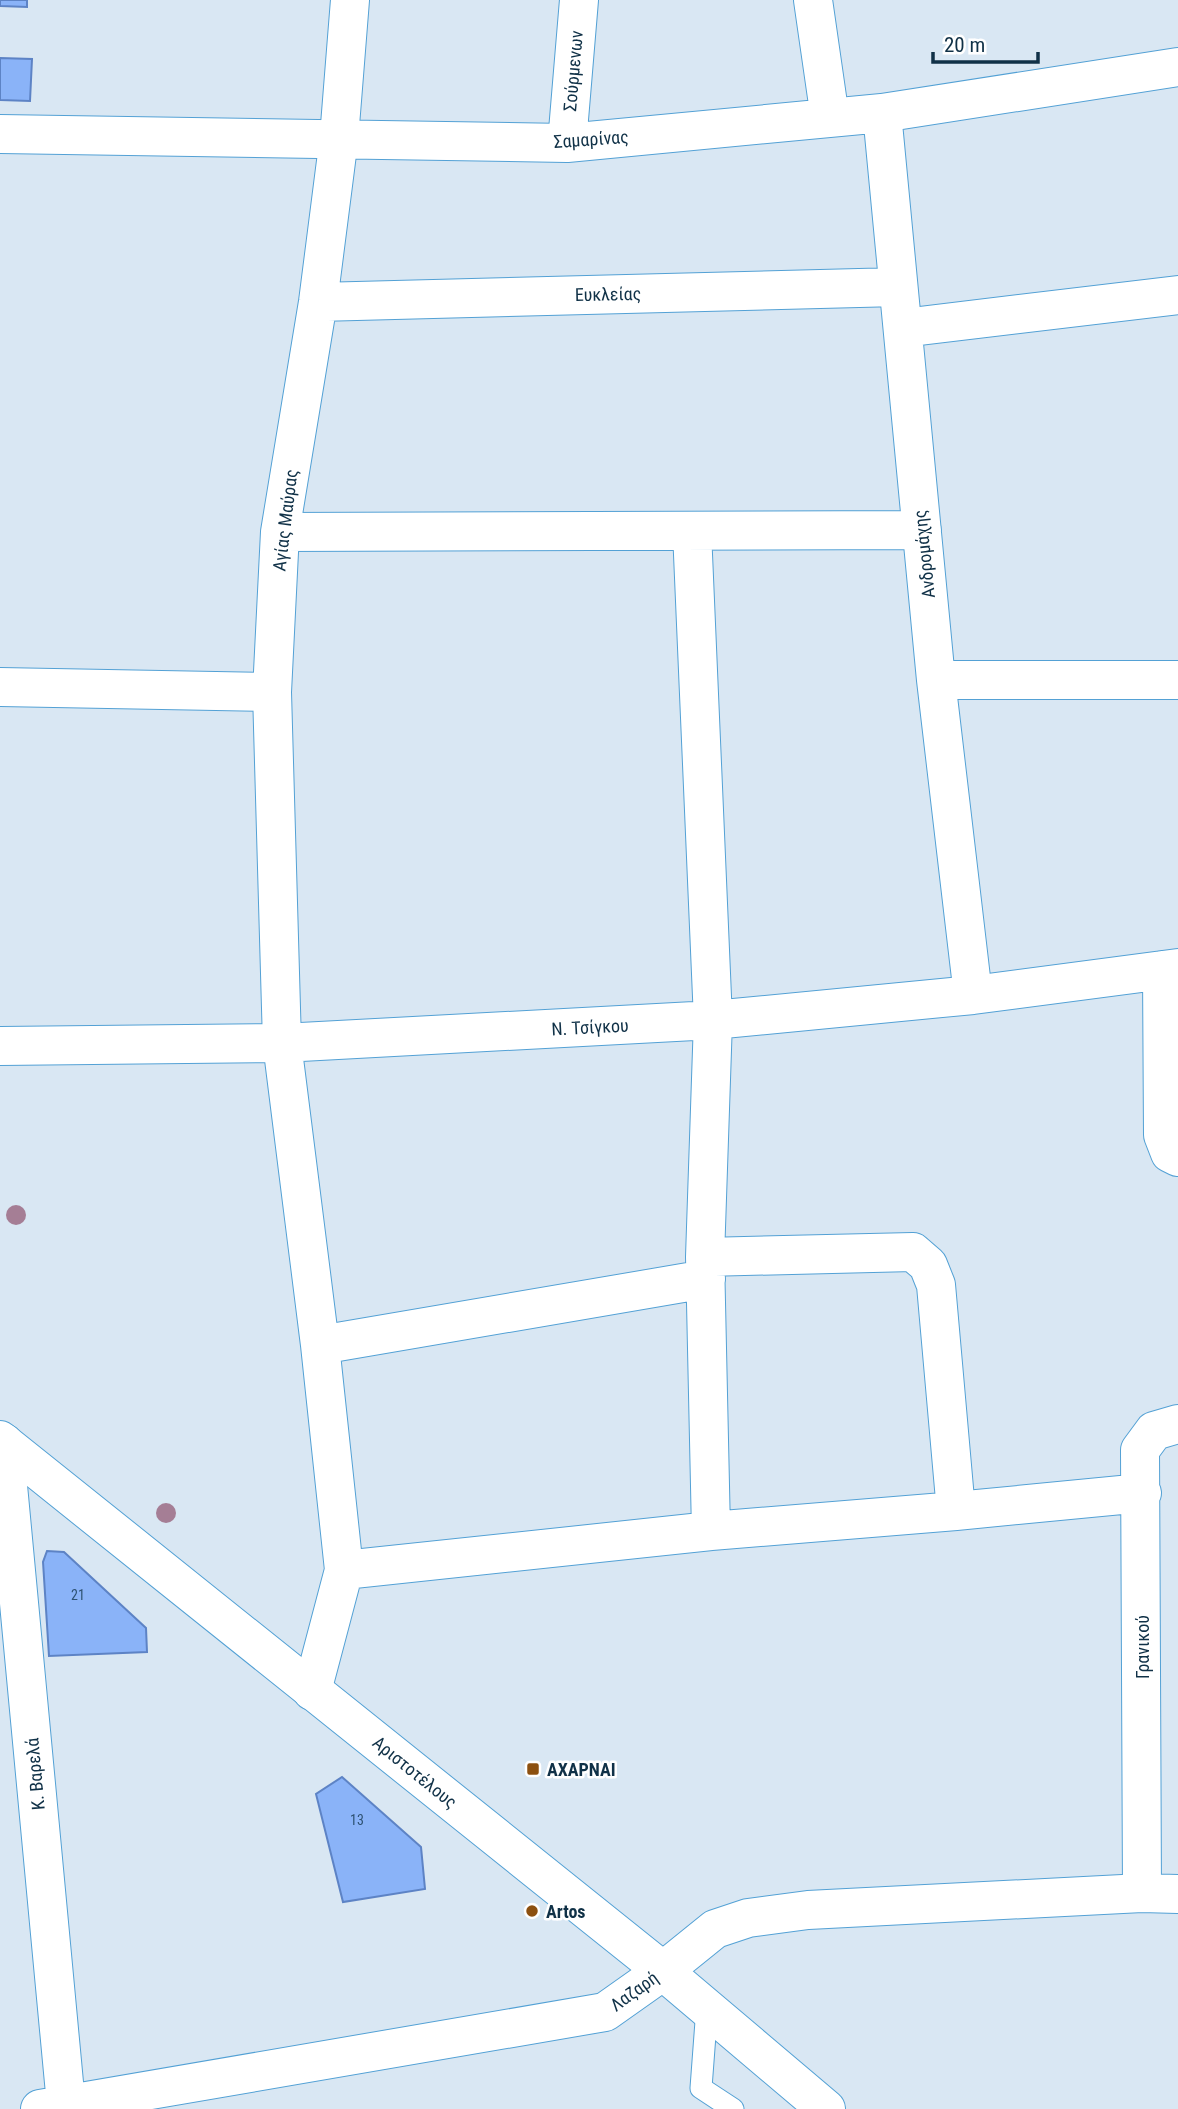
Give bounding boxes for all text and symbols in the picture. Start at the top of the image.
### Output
scale bar [933,21,1038,65]
street label: Σούρμενων [559,29,587,112]
text: 20 m [944,33,985,57]
street label: Σαμαρίνας [553,126,629,152]
street label: Ευκλείας [575,283,641,305]
street label: Αγίας Μαύρας [268,468,302,572]
street label: Ανδρομάχης [909,509,939,599]
street label: Ν. Τσίγκου [551,1014,629,1040]
house number: 21 [71,1587,85,1603]
street label: Γρανικού [1132,1615,1153,1679]
street label: Αριστοτέλους [369,1732,461,1812]
street label: Κ. Βαρελά [21,1737,49,1811]
place label: ΑΧΑΡΝΑΙ [547,1759,616,1780]
marker: ΑΧΑΡΝΑΙ [525,1761,541,1777]
house number: 13 [350,1812,364,1828]
place label: Artos [546,1901,586,1922]
marker: Artos [524,1903,540,1919]
street label: Λαζαρή [606,1967,662,2015]

